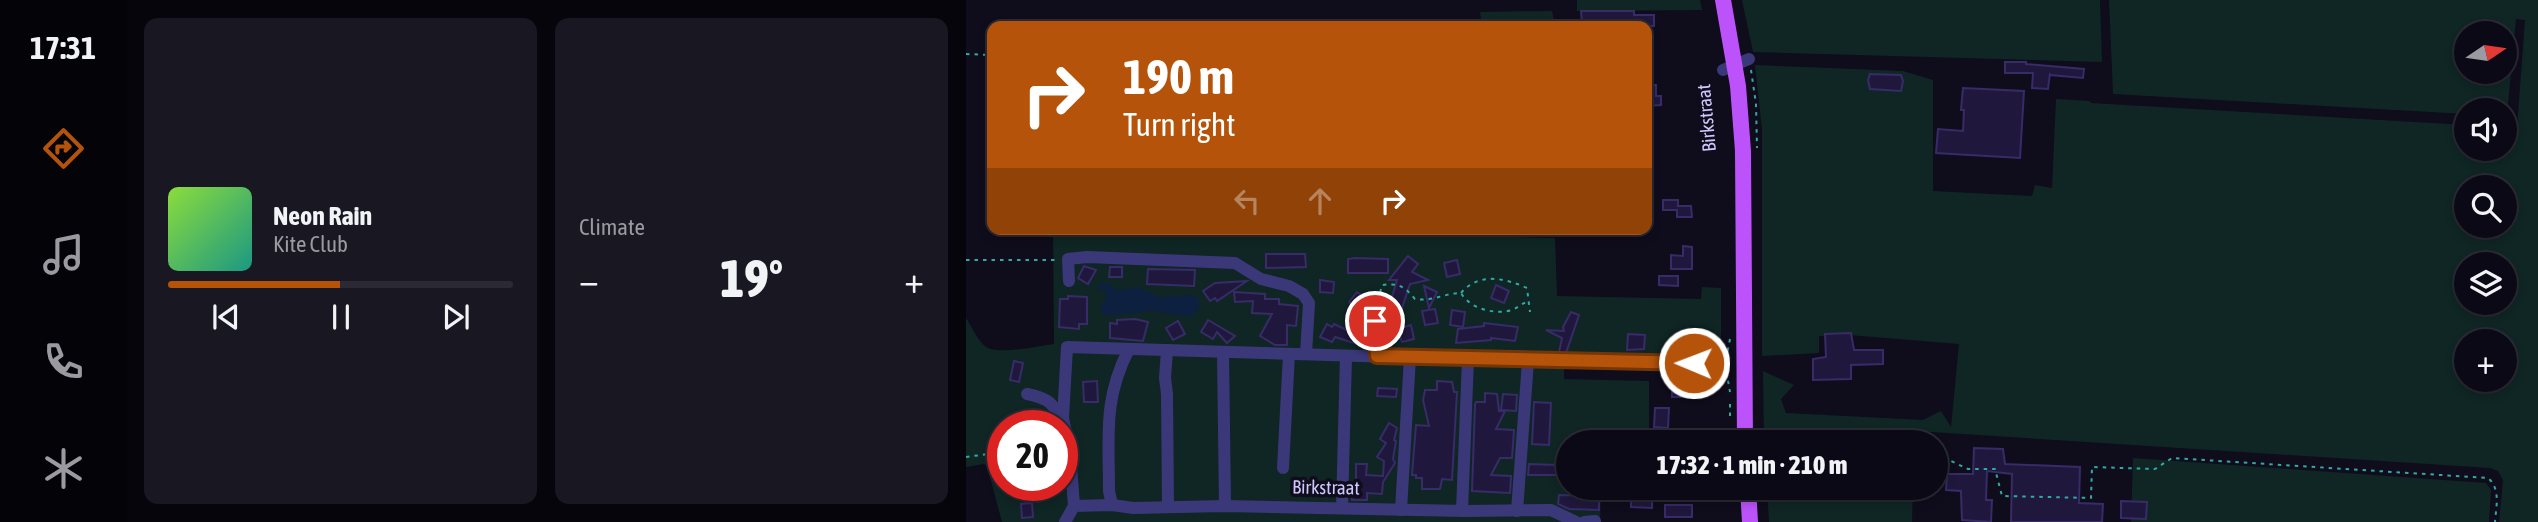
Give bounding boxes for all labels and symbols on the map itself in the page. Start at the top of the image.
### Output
north arrow [2454,21,2516,84]
street label: Birkstraat [1692,83,1720,153]
pin [1345,291,1405,351]
position arrow [1657,326,1731,400]
speed limit sign: 20 [987,410,1078,501]
street label: Birkstraat [1292,475,1360,499]

